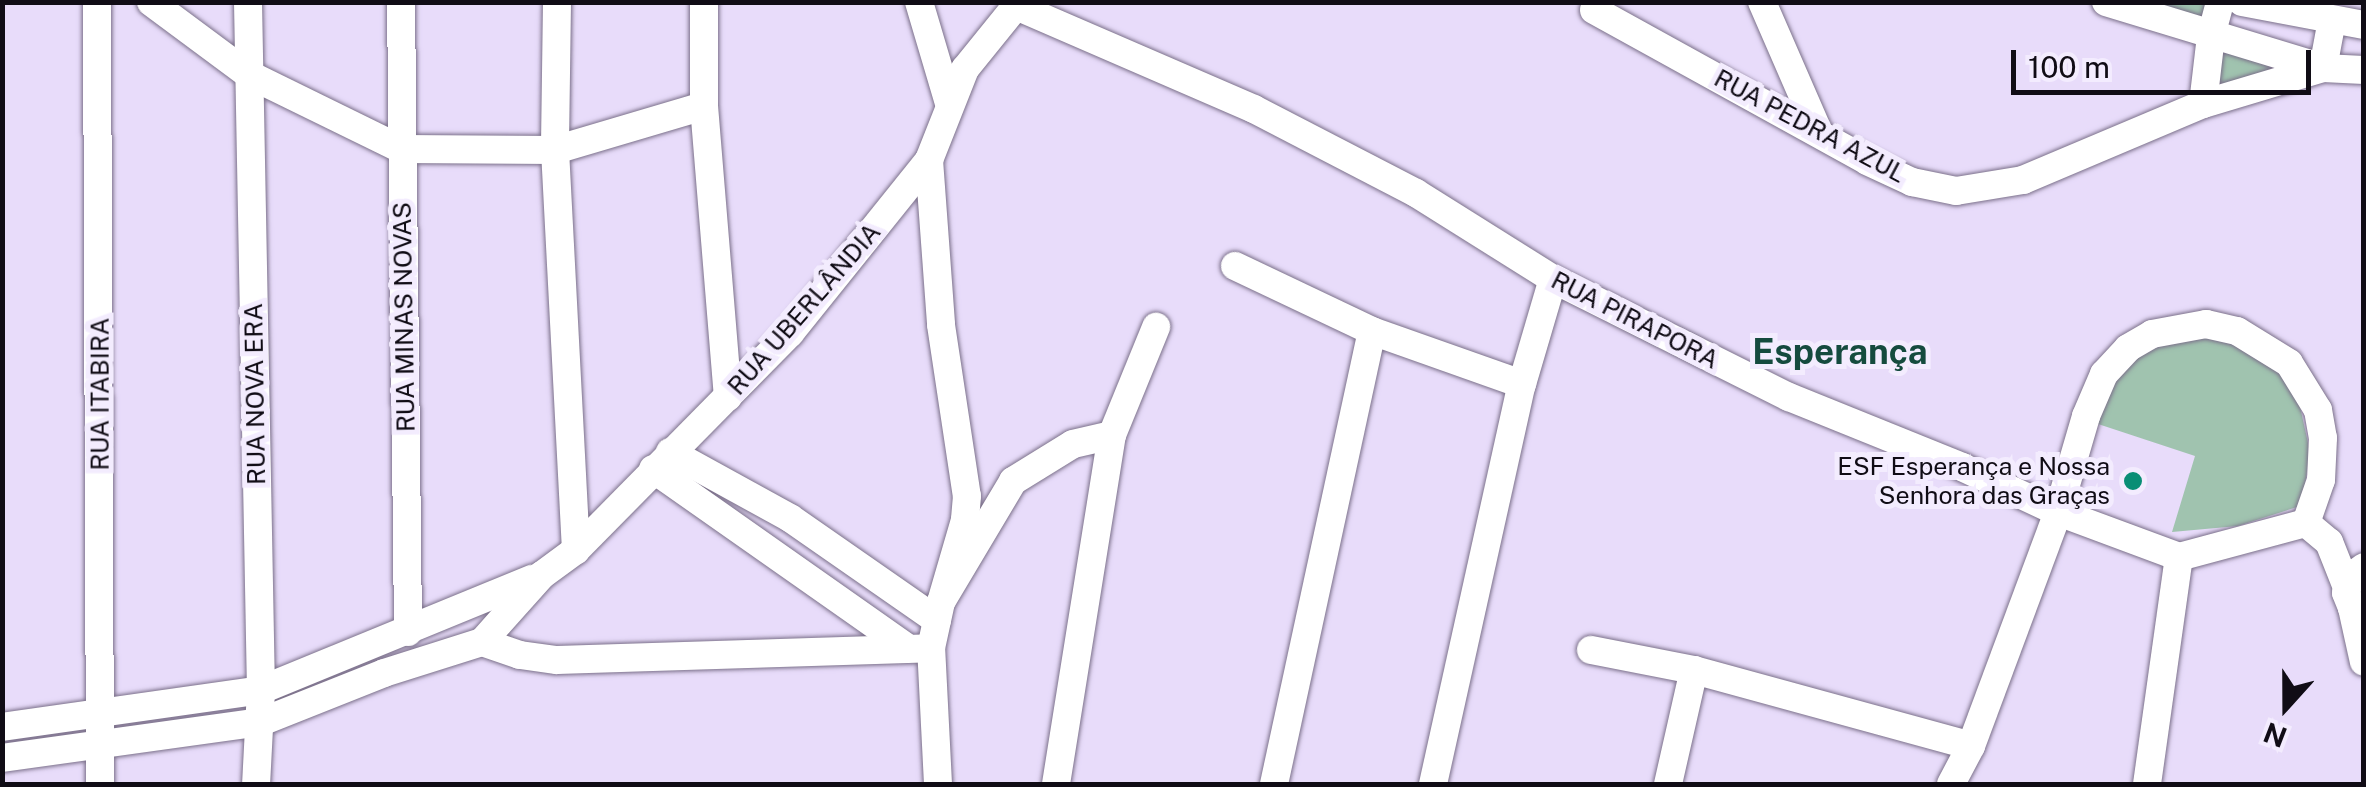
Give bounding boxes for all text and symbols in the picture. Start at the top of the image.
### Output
scale bar [2016,30,2316,92]
text: 100 m [2028,49,2110,85]
street label: RUA PEDRA AZUL [1709,63,1911,189]
street label: RUA MINAS NOVAS [387,202,421,432]
street label: RUA UBERLÂNDIA [721,217,887,401]
street label: RUA PIRAPORA [1546,265,1724,375]
street label: RUA NOVA ERA [238,303,272,485]
street label: RUA ITABIRA [85,317,115,471]
district label: Esperança [1752,331,1928,373]
place label: ESF Esperança e Nossa Senhora das Graças [1837,452,2110,511]
marker: ESF Esperança e Nossa Senhora das Graças [2120,468,2146,494]
north arrow [2236,657,2336,757]
text: N [2259,716,2291,755]

